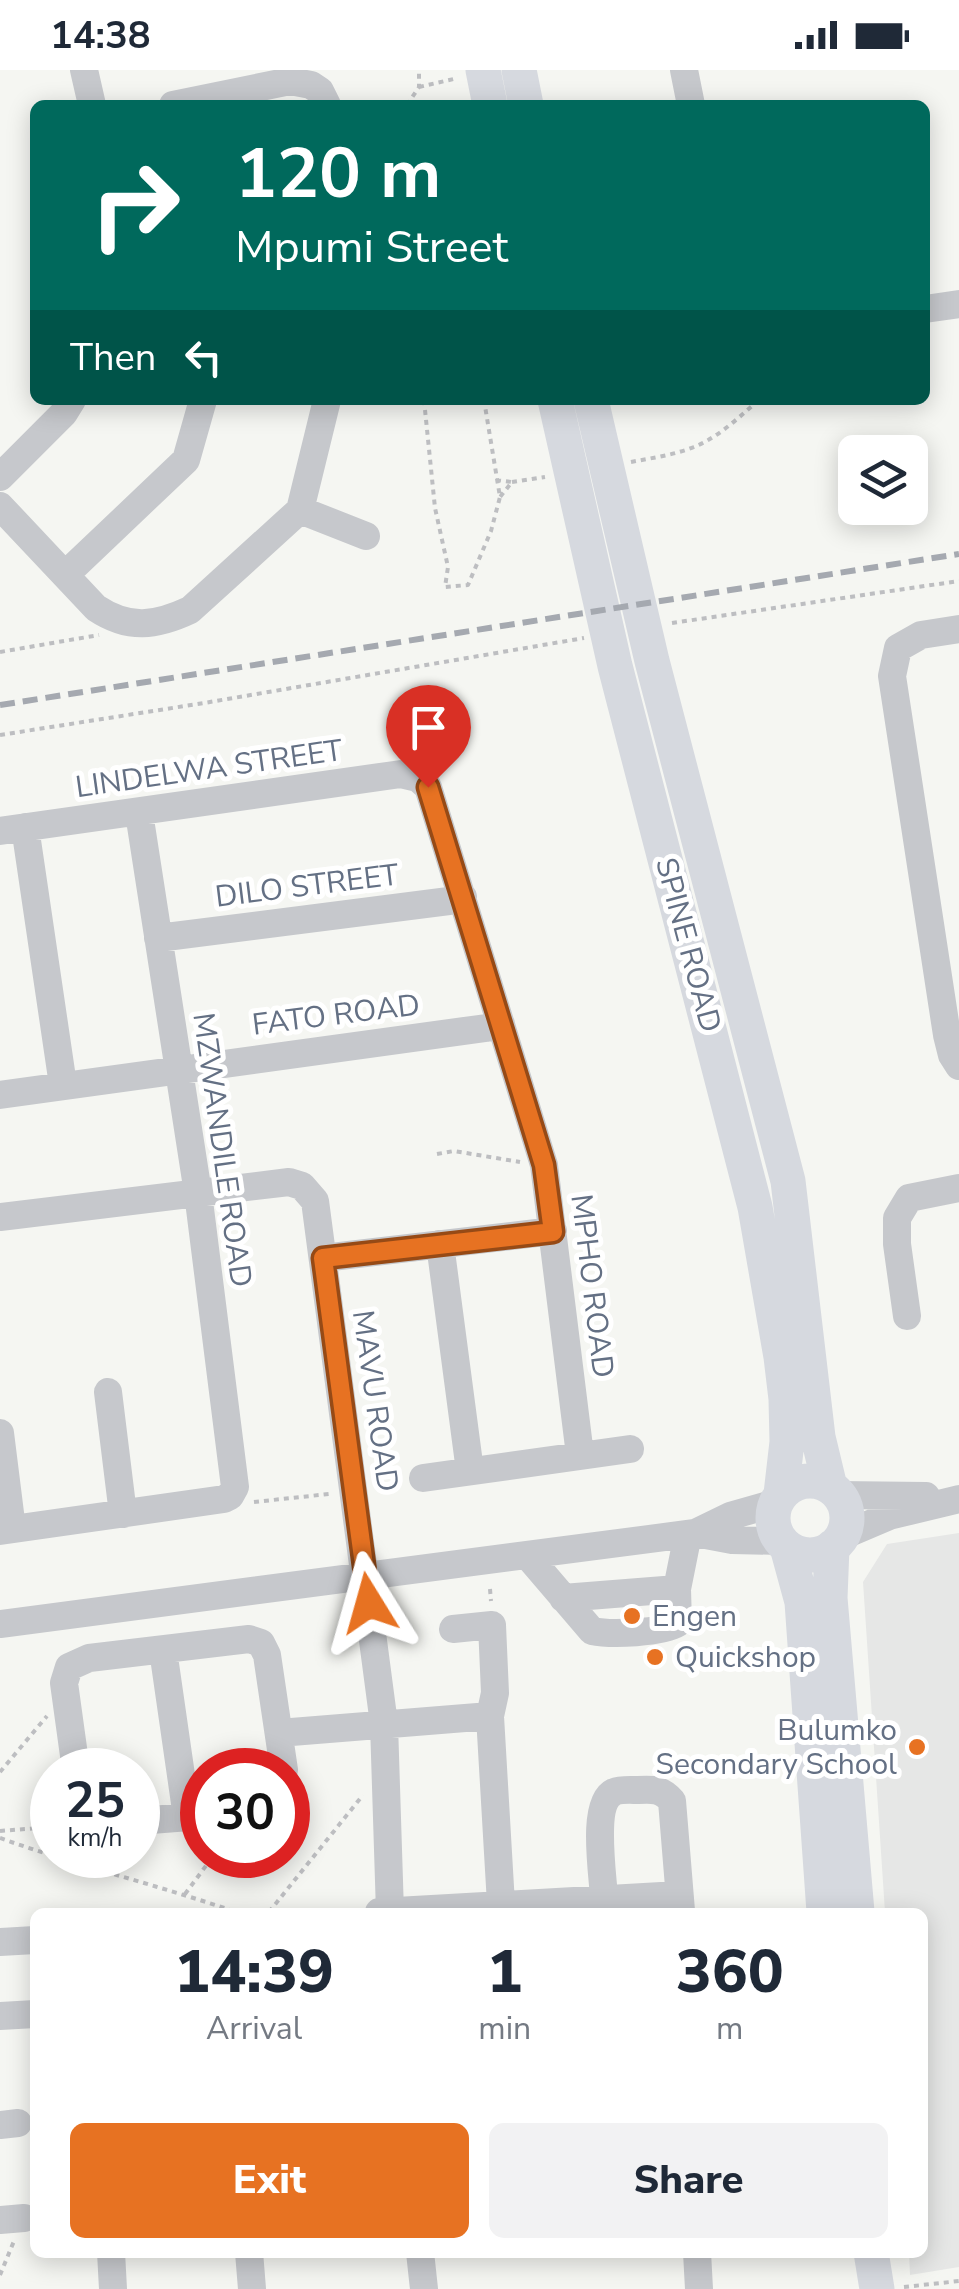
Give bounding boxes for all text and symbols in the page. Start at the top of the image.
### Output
text: 14:38 [50,10,151,61]
text: 120 m [235,126,441,222]
icon: right [70,140,200,270]
text: Mpumi Street [235,217,508,278]
icon: left [176,330,231,385]
text: Then [70,332,156,383]
map controls [838,435,928,525]
button: layers [838,435,928,525]
pin [386,685,471,788]
icon: arrive [401,700,456,755]
street label: LINDELWA STREET [73,730,345,808]
street label: SPINE ROAD [645,853,731,1037]
street label: DILO STREET [213,854,401,918]
street label: FATO ROAD [250,984,422,1046]
street label: MZWANDILE ROAD [182,1010,262,1290]
street label: MPHO ROAD [560,1192,624,1380]
street label: MAVU ROAD [342,1308,408,1494]
position arrow [317,1551,421,1655]
place label: Engen [652,1596,737,1637]
marker: Engen [621,1605,643,1627]
place label: Quickshop [675,1637,816,1678]
marker: Quickshop [644,1646,666,1668]
place label: Bulumko Secondary School [656,1710,897,1785]
marker: Bulumko Secondary School [906,1736,928,1758]
speed limit sign: 30 [180,1748,310,1878]
text: 25 [65,1766,125,1835]
text: km/h [67,1821,123,1855]
text: 14:39 [174,1931,334,2013]
text: 1 [487,1931,523,2013]
text: 360 [676,1931,784,2013]
text: Arrival [206,2007,302,2050]
text: min [478,2007,531,2050]
text: m [716,2007,743,2050]
button: Exit [70,2123,469,2238]
button: Share [489,2123,888,2238]

